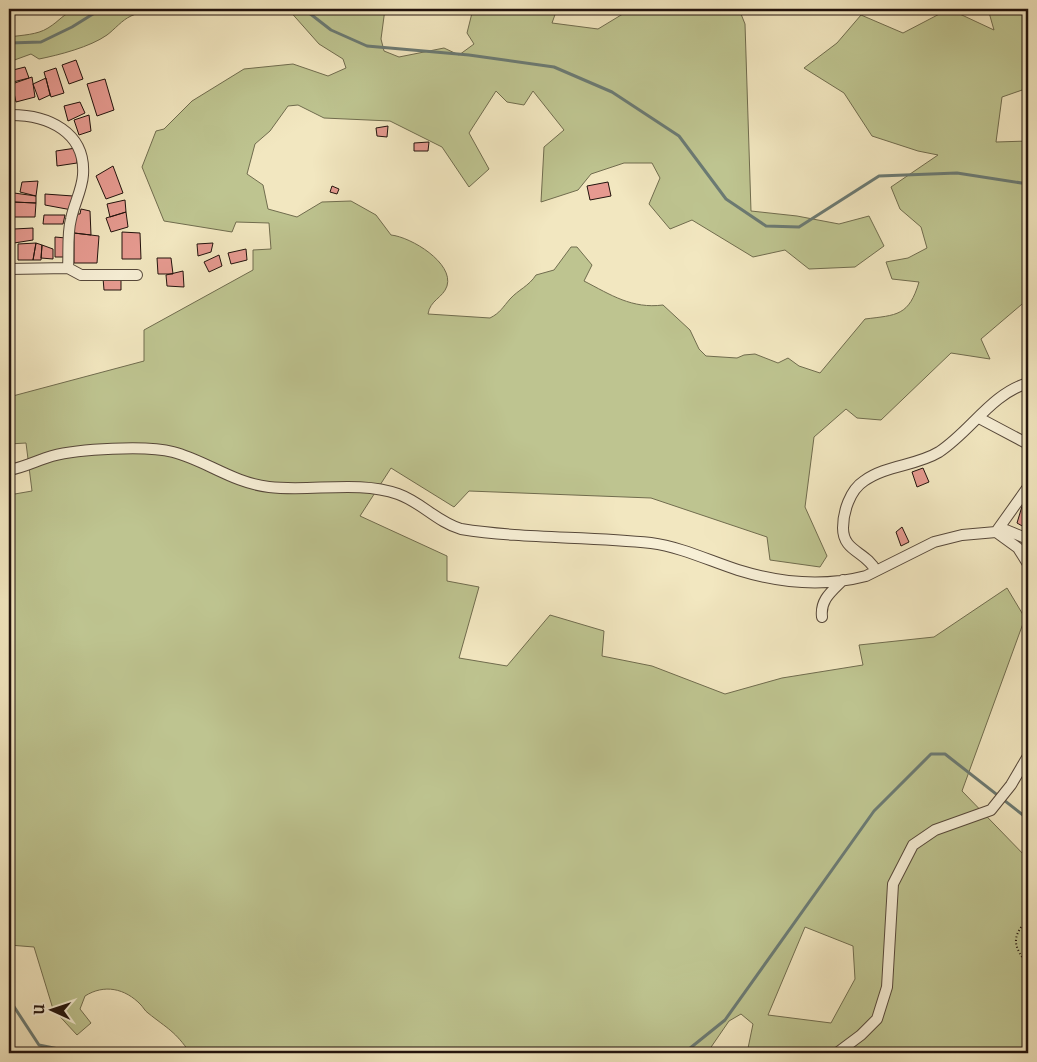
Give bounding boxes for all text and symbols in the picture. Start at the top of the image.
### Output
north arrow [28,984,78,1034]
text: U [31,1003,48,1016]

